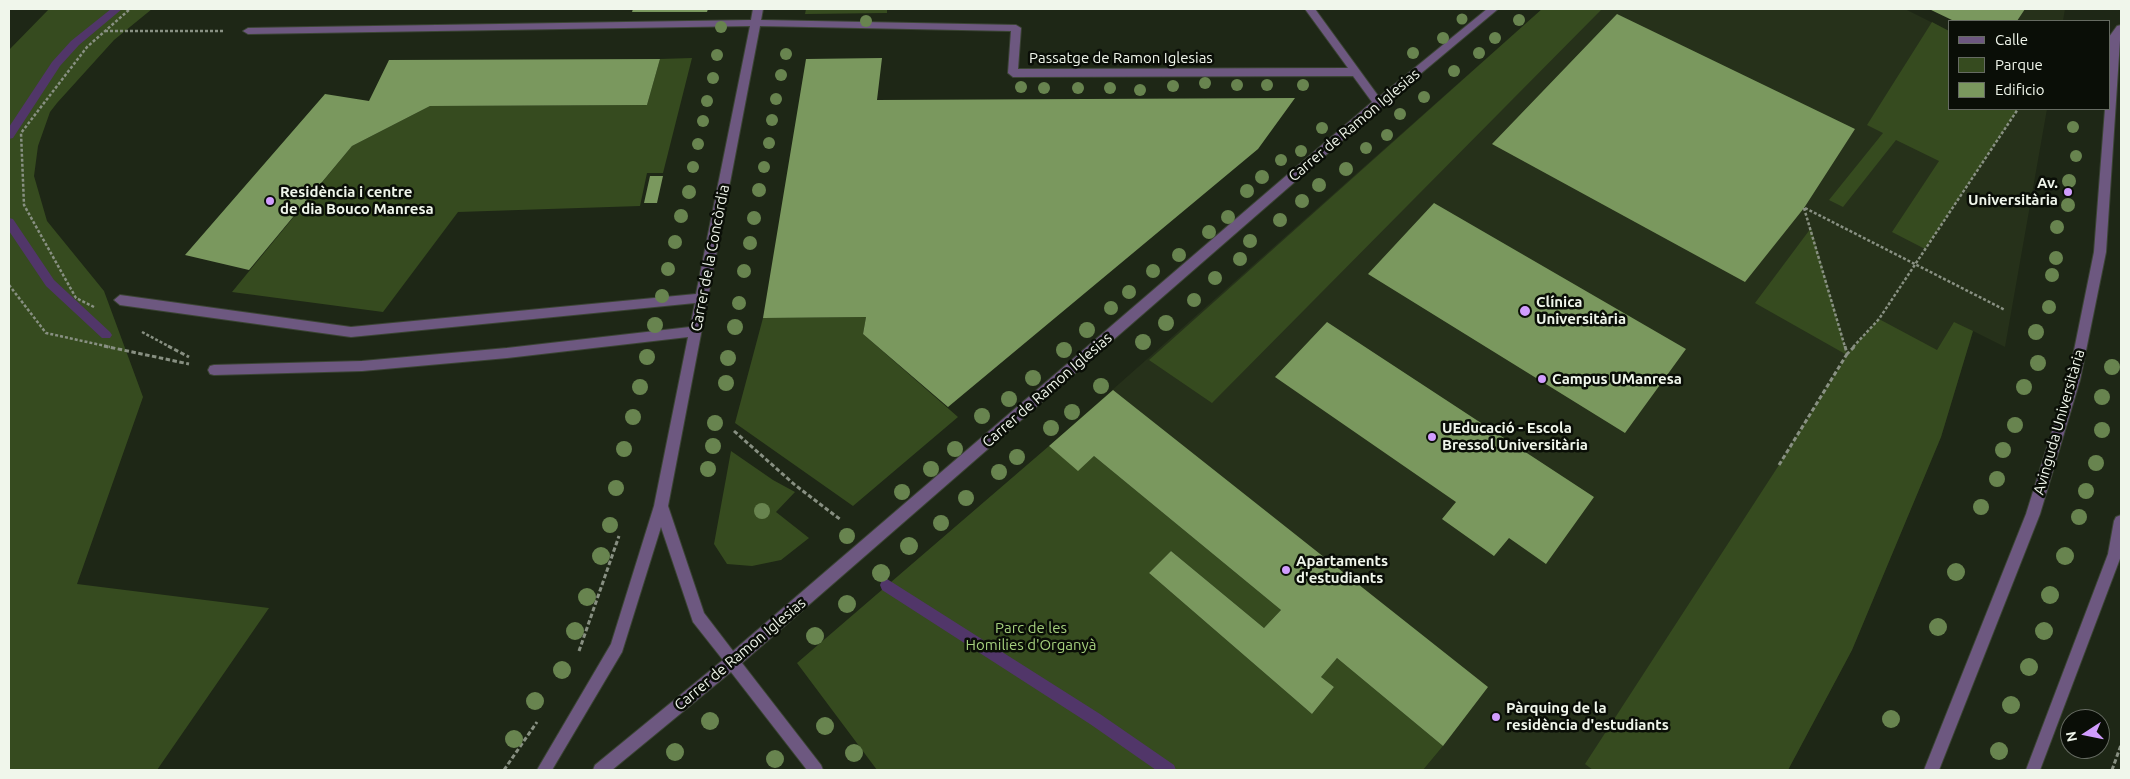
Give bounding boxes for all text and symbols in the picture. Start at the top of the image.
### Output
legend [1948,20,2110,110]
text: Calle [1995,31,2028,48]
street label: Passatge de Ramon Iglesias [1029,49,1213,67]
text: Parque [1995,56,2043,73]
street label: Carrer de Ramon Iglesias [1285,65,1423,185]
text: Edificio [1995,81,2044,98]
place label: Av. Universitària [1968,174,2058,209]
place label: Residència i centre de dia Bouco Manresa [280,183,434,218]
street label: Carrer de la Concòrdia [687,183,733,333]
marker: Av. Universitària [2062,186,2074,198]
marker: Residència i centre de dia Bouco Manresa [264,195,276,207]
place label: Clínica Universitària [1536,293,1626,328]
marker: Clínica Universitària [1518,304,1532,318]
street label: Carrer de Ramon Iglesias [978,329,1116,451]
street label: Avinguda Universitària [2030,347,2088,497]
place label: Campus UManresa [1552,370,1682,388]
marker: Campus UManresa [1536,373,1548,385]
place label: UEducació - Escola Bressol Universitària [1442,419,1588,454]
marker: UEducació - Escola Bressol Universitària [1426,431,1438,443]
place label: Apartaments d'estudiants [1296,552,1388,587]
marker: Apartaments d'estudiants [1280,564,1292,576]
street label: Carrer de Ramon Iglesias [671,594,809,714]
park label: Parc de les Homilies d'Organyà [966,619,1096,654]
place label: Pàrquing de la residència d'estudiants [1506,699,1669,734]
north arrow [2060,709,2110,759]
marker: Pàrquing de la residència d'estudiants [1490,711,1502,723]
text: N [2062,730,2080,743]

